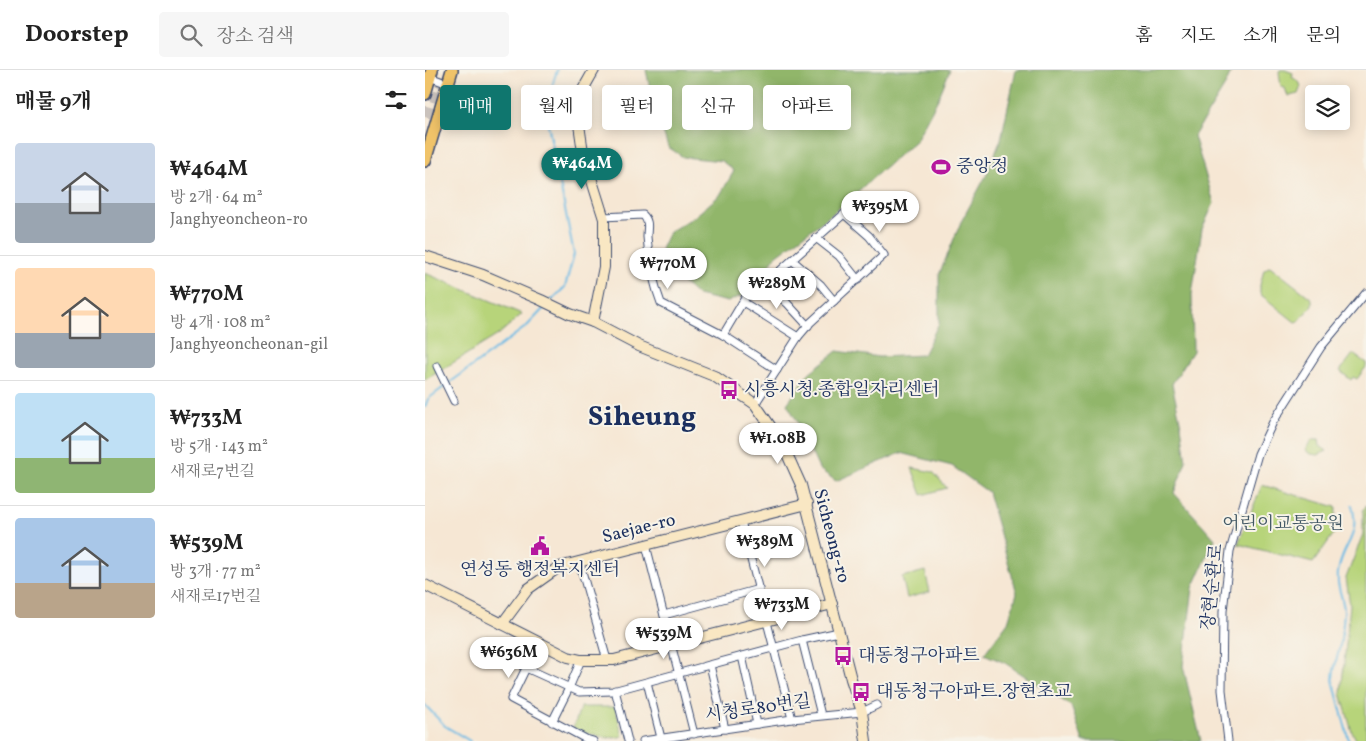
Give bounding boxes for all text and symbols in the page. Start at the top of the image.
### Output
search box [159,12,509,57]
text: Doorstep [25,18,129,52]
icon: search [177,21,205,49]
text: 장소 검색 [217,24,294,50]
text: 홈 [1135,24,1153,49]
text: 지도 [1181,24,1215,49]
text: 소개 [1243,24,1278,49]
text: 문의 [1306,24,1341,49]
chip: 매매 [440,85,511,130]
chip: 월세 [521,85,592,130]
chip: 필터 [602,85,672,130]
chip: 신규 [682,85,753,130]
chip: 아파트 [763,85,851,130]
map controls [1305,85,1350,130]
button: layers [1305,85,1350,130]
icon: filters [382,86,410,114]
text: 매물 9개 [15,88,92,117]
pin: ₩464M [547,148,617,190]
text: ₩464M [552,153,612,175]
text: ₩464M [170,155,248,184]
place label: 중앙정 [956,155,1008,180]
sports icon: 중앙정 [930,156,952,178]
icon: home [55,163,115,223]
text: 방 2개 · 64 m² [170,187,263,209]
pin: ₩395M [845,190,915,233]
text: ₩395M [852,196,908,218]
text: Janghyeoncheon-ro [170,209,308,231]
pin: ₩770M [633,248,703,290]
text: ₩770M [640,253,696,275]
pin: ₩289M [742,268,812,310]
text: ₩289M [748,273,806,295]
text: ₩770M [170,280,243,309]
icon: home [55,288,115,348]
text: 방 4개 · 108 m² [170,312,270,334]
text: Janghyeoncheonan-gil [170,334,328,356]
place label: 시흥시청.종합일자리센터 [744,378,940,403]
bus stop icon: 시흥시청.종합일자리센터 [718,379,740,401]
district label: Siheung [588,398,696,437]
text: ₩733M [170,404,242,433]
icon: home [55,413,115,473]
pin: ₩1.08B [737,422,819,465]
text: ₩1.08B [750,428,806,450]
text: 방 5개 · 143 m² [170,436,268,458]
text: 새재로7번길 [170,461,255,483]
street label: Sicheong-ro [806,486,856,586]
street label: Saejae-ro [600,508,678,550]
park label: 어린이교통공원 [1222,512,1344,537]
pin: ₩389M [730,526,800,568]
text: ₩539M [170,529,243,558]
text: ₩389M [736,531,794,553]
public building icon: 연성동 행정복지센터 [529,535,551,557]
icon: home [55,538,115,598]
street label: 장현순환로 [1196,542,1230,632]
place label: 연성동 행정복지센터 [460,558,620,583]
text: 방 3개 · 77 m² [170,561,261,583]
text: 새재로17번길 [170,586,261,608]
pin: ₩733M [747,588,817,631]
text: ₩733M [754,594,810,616]
pin: ₩539M [629,618,699,660]
text: ₩539M [636,623,692,645]
pin: ₩636M [474,636,544,679]
text: ₩636M [481,642,538,664]
place label: 대동청구아파트 [858,644,980,669]
bus stop icon: 대동청구아파트 [832,645,854,667]
place label: 대동청구아파트.장현초교 [876,680,1072,705]
bus stop icon: 대동청구아파트.장현초교 [850,681,872,703]
street label: 시청로80번길 [703,689,813,729]

